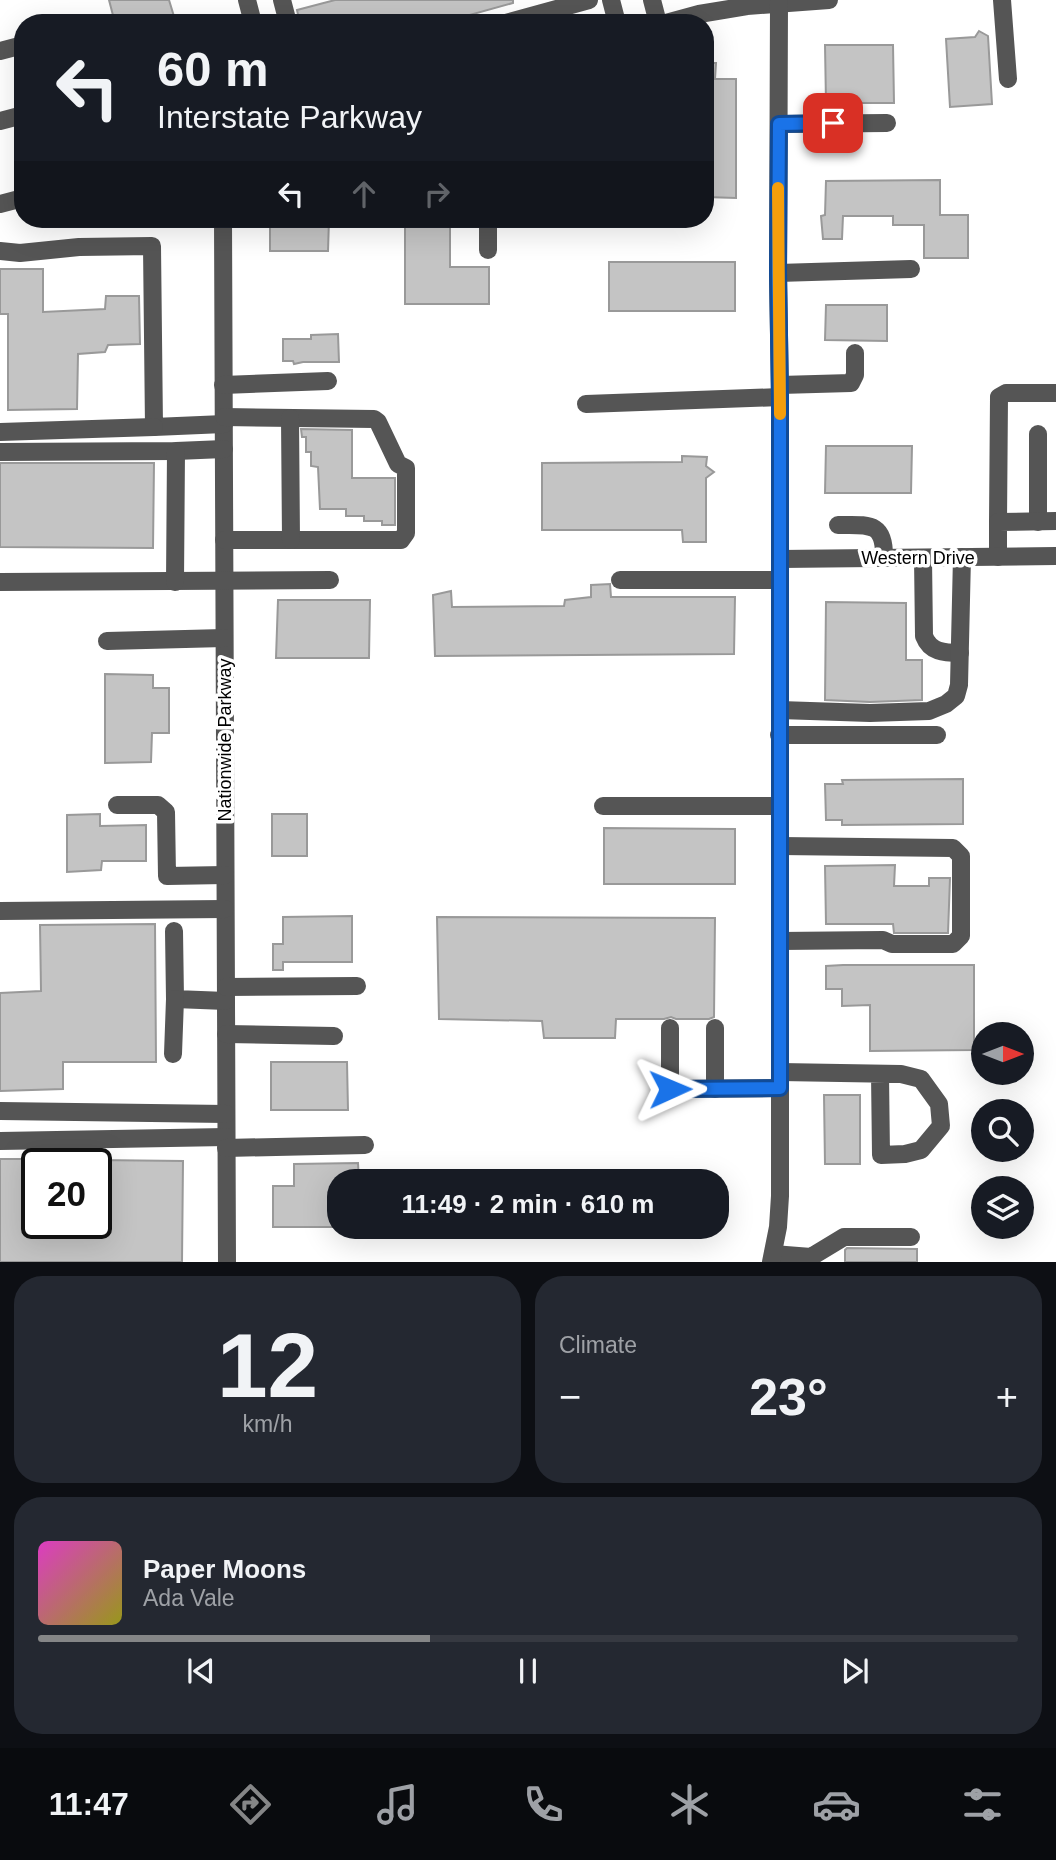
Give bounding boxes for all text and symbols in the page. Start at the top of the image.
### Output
icon: left [42,42,133,133]
text: 60 m [157,42,269,96]
pin [803,93,863,153]
text: Interstate Parkway [157,99,422,135]
icon: arrive [814,104,852,142]
icon: left [272,175,310,213]
icon: ahead [345,175,383,213]
icon: right [418,175,456,213]
street label: Western Drive [861,548,975,568]
street label: Nationwide Parkway [215,658,235,822]
north arrow [971,1022,1034,1085]
map controls [971,1022,1034,1239]
position arrow [633,1052,707,1126]
button: search [971,1099,1034,1162]
speed limit sign: 20 [21,1148,112,1239]
button: layers [971,1176,1034,1239]
text: 11:49 · 2 min · 610 m [402,1189,654,1219]
text: 12 [217,1315,318,1416]
text: Climate [559,1332,637,1358]
text: 23° [749,1368,828,1426]
text: − [559,1376,581,1418]
text: + [996,1376,1018,1418]
text: km/h [243,1411,292,1437]
text: Paper Moons [143,1554,306,1584]
text: Ada Vale [143,1585,235,1611]
icon: previous [182,1652,220,1690]
icon: pause [509,1652,547,1690]
icon: next [836,1652,874,1690]
icon: directions [226,1780,275,1829]
icon: music [373,1780,422,1829]
icon: phone [519,1780,568,1829]
icon: climate [665,1780,714,1829]
icon: car [812,1780,861,1829]
icon: filters [958,1780,1007,1829]
text: 11:47 [49,1786,129,1822]

